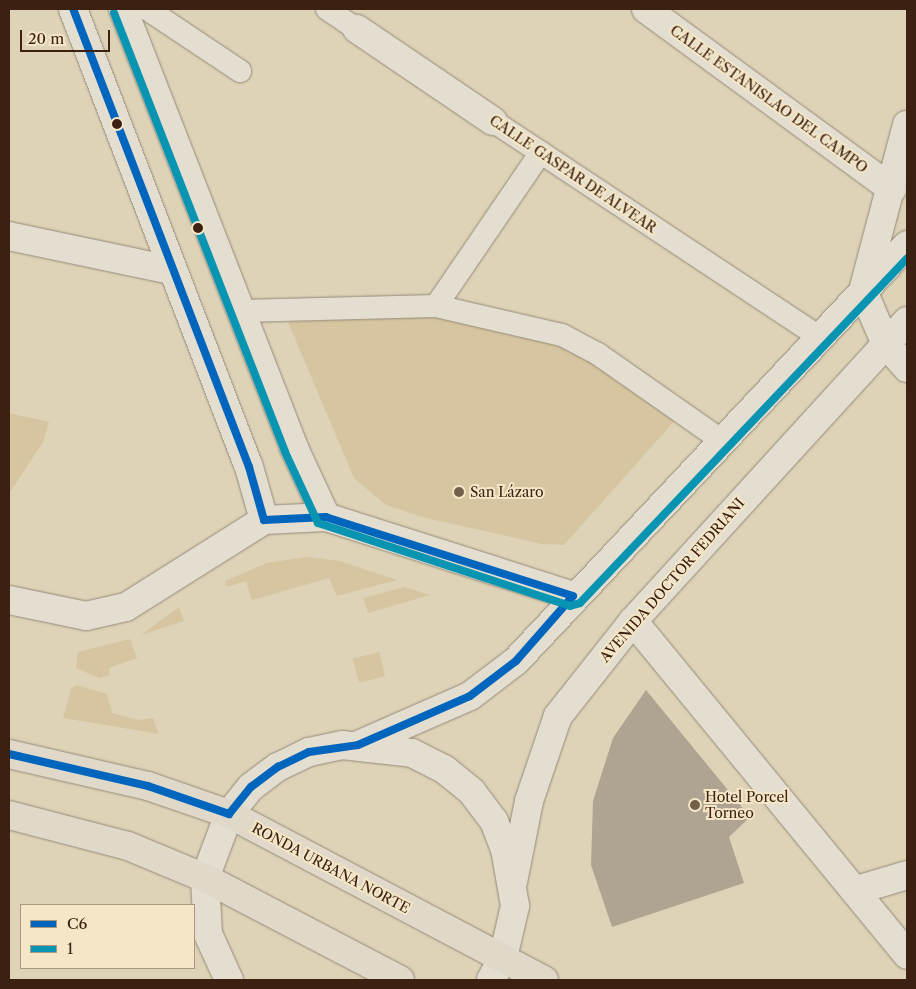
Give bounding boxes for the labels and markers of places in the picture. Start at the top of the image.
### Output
unlabelled marker [112,119,122,129]
unlabelled marker [193,223,203,233]
place label: San Lázaro [470,484,544,500]
marker: San Lázaro [452,485,466,499]
place label: Hotel Porcel Torneo [705,789,788,822]
marker: Hotel Porcel Torneo [689,799,701,811]

